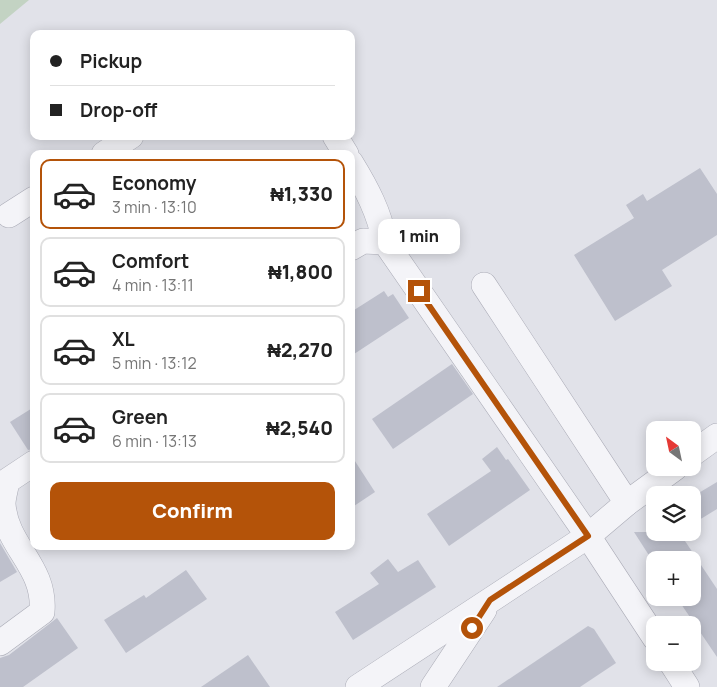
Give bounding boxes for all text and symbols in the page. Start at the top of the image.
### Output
text: Pickup [80,48,142,74]
text: Drop-off [80,97,157,123]
text: Economy [112,170,196,196]
icon: car [52,172,97,217]
text: ₦1,330 [270,181,333,207]
text: 3 min · 13:10 [112,196,197,218]
callout: 1 min [378,218,460,254]
text: 1 min [399,225,439,247]
text: Comfort [112,248,189,274]
icon: car [52,250,97,295]
text: ₦1,800 [268,259,333,285]
text: 4 min · 13:11 [112,274,194,296]
route end [408,280,430,302]
text: XL [112,326,135,352]
icon: car [52,328,97,373]
text: ₦2,270 [267,337,333,363]
text: 5 min · 13:12 [112,352,197,374]
text: Green [112,404,168,430]
icon: car [52,406,97,451]
text: ₦2,540 [266,415,333,441]
north arrow [646,421,701,476]
map controls [646,421,701,671]
text: 6 min · 13:13 [112,430,197,452]
button: Confirm [50,482,335,540]
button: layers [646,486,701,541]
button: + [646,551,701,606]
button: − [646,616,701,671]
route start [461,617,483,639]

